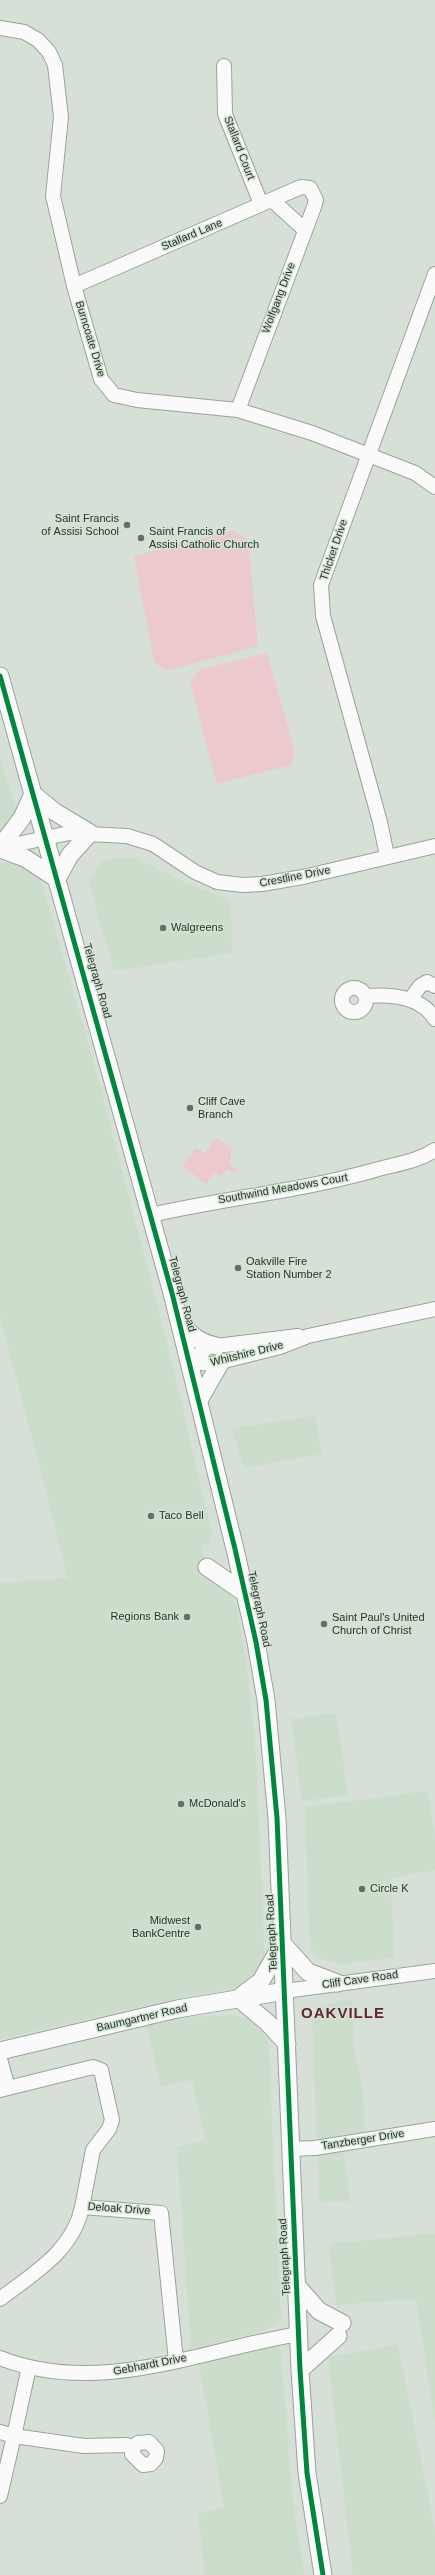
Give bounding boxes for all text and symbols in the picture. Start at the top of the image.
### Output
street label: Stallard Court [221,114,257,182]
street label: Stallard Lane [160,216,224,254]
street label: Wolfgang Drive [259,261,299,335]
street label: Burncoate Drive [72,299,108,379]
place label: Saint Francis of Assisi School [41,512,119,538]
street label: Thicket Drive [317,518,351,582]
marker: Saint Francis of Assisi School [122,520,132,530]
place label: Saint Francis of Assisi Catholic Church [149,525,259,551]
marker: Saint Francis of Assisi Catholic Church [136,533,146,543]
street label: Crestline Drive [258,864,332,890]
place label: Walgreens [171,921,223,935]
marker: Walgreens [158,923,168,933]
street label: Telegraph Road [80,942,114,1020]
place label: Cliff Cave Branch [198,1095,245,1121]
marker: Cliff Cave Branch [185,1103,195,1113]
street label: Southwind Meadows Court [217,1171,349,1207]
street label: Telegraph Road [166,1255,198,1333]
place label: Oakville Fire Station Number 2 [246,1255,332,1281]
marker: Oakville Fire Station Number 2 [233,1263,243,1273]
street label: Whitshire Drive [209,1339,285,1369]
place label: Taco Bell [159,1509,204,1523]
marker: Taco Bell [146,1511,156,1521]
street label: Telegraph Road [244,1570,274,1648]
place label: Regions Bank [111,1610,179,1624]
place label: Saint Paul's United Church of Christ [332,1611,425,1637]
marker: Regions Bank [182,1612,192,1622]
marker: Saint Paul's United Church of Christ [319,1619,329,1629]
place label: McDonald's [189,1797,246,1811]
marker: McDonald's [176,1799,186,1809]
place label: Circle K [370,1882,409,1896]
marker: Circle K [357,1884,367,1894]
street label: Telegraph Road [263,1894,281,1972]
place label: Midwest BankCentre [132,1914,190,1940]
marker: Midwest BankCentre [193,1922,203,1932]
street label: Cliff Cave Road [321,1968,399,1992]
street label: Baumgartner Road [95,2001,189,2035]
district label: OAKVILLE [301,2005,385,2023]
street label: Tanzberger Drive [321,2127,405,2153]
street label: Deloak Drive [87,2200,151,2218]
street label: Telegraph Road [276,2218,294,2296]
street label: Gebhardt Drive [112,2351,188,2379]

